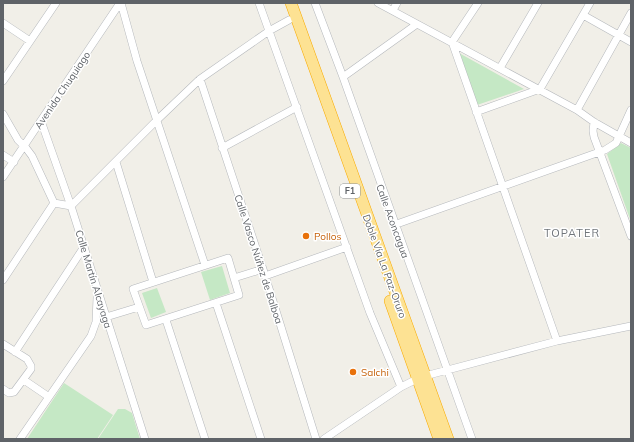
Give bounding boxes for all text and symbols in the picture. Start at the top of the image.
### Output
street label: Avenida Chuquiago [32,49,93,132]
street label: Calle Aconcagua [373,182,412,260]
road number: F1 [340,184,360,198]
street label: Calle Vasco Núñez de Balboa [231,193,286,325]
street label: Doble Vía La Paz-Oruro [360,213,409,320]
district label: TOPATER [544,226,600,240]
street label: Calle Martín Alcayaga [72,228,115,330]
place label: Pollos [314,230,341,243]
marker: Pollos [301,231,311,241]
place label: Salchi [361,366,389,379]
marker: Salchi [348,367,358,377]

